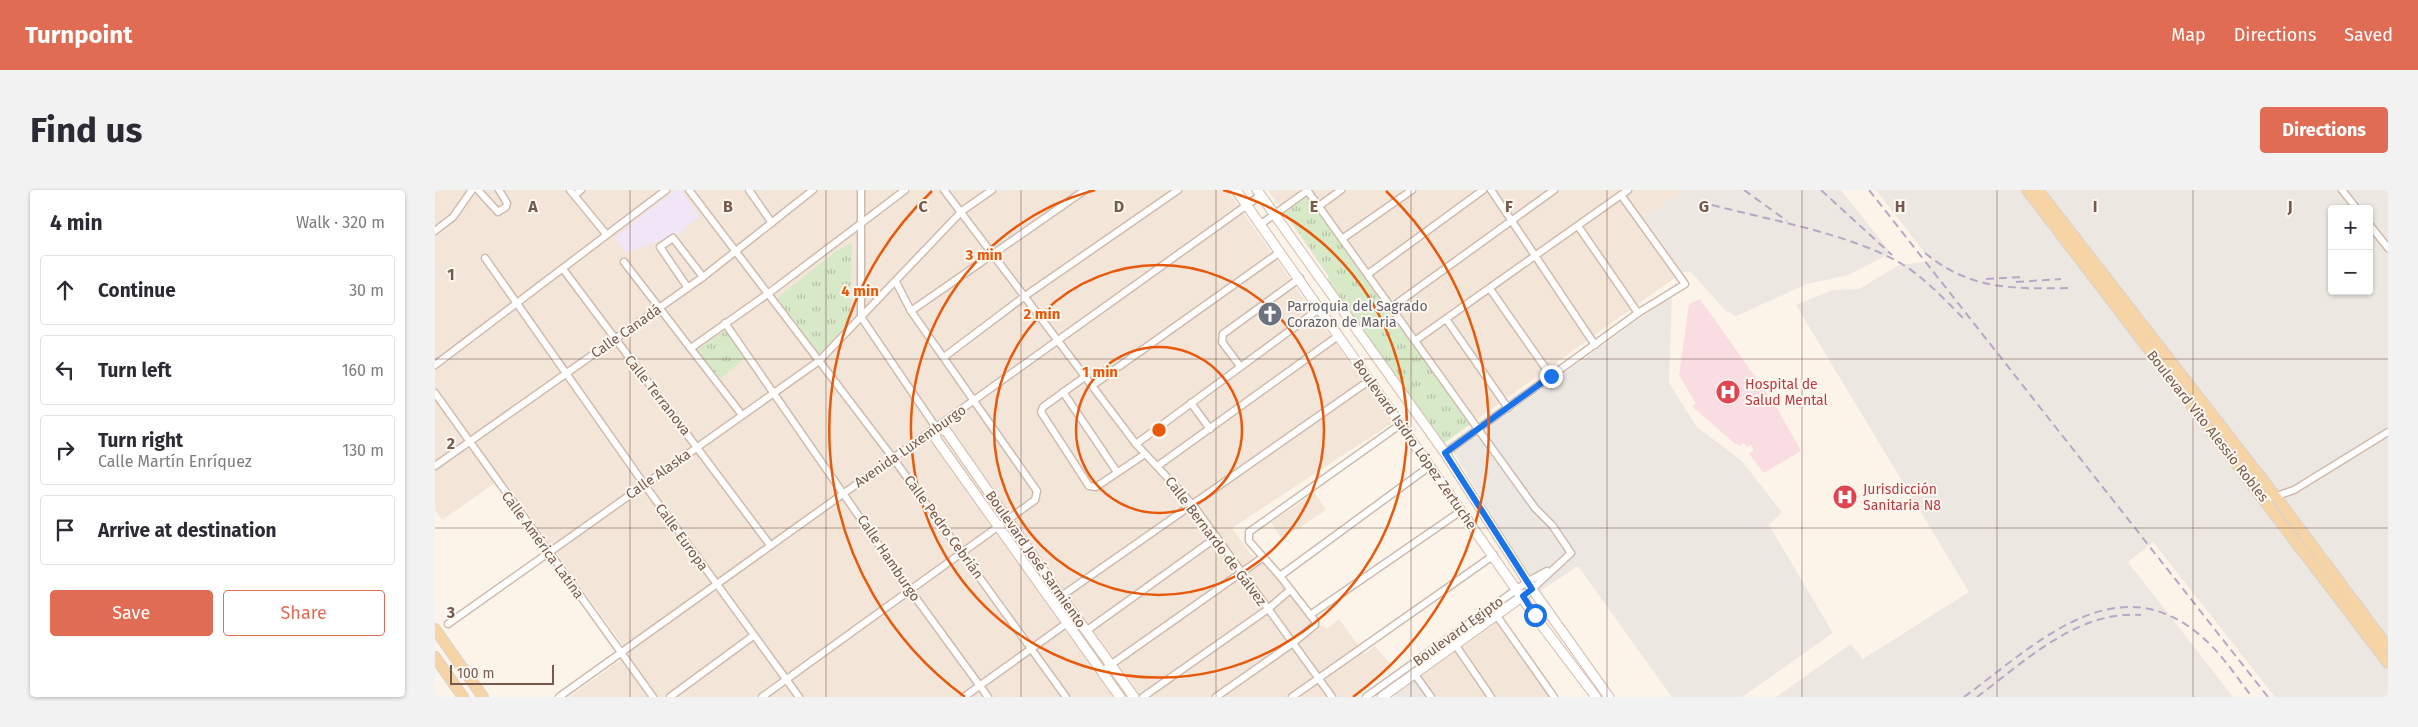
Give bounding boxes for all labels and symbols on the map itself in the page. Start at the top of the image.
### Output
text: A [527,197,538,216]
text: B [723,197,733,216]
text: C [918,197,928,216]
text: D [1114,197,1124,216]
text: E [1310,197,1318,216]
text: F [1505,197,1513,216]
text: G [1699,197,1709,216]
text: H [1895,197,1905,216]
text: I [2093,197,2097,216]
text: J [2286,197,2293,216]
text: 3 min [965,246,1002,264]
text: 1 [447,265,455,284]
text: 4 min [841,282,879,300]
place label: Parroquia del Sagrado Corazon de Maria [1287,298,1428,331]
street label: Calle Canadá [588,301,665,362]
church icon: Parroquia del Sagrado Corazon de Maria [1257,301,1283,327]
text: 2 min [1024,305,1060,323]
street label: Boulevard Vito Alessio Robles [2143,347,2272,506]
street label: Calle Terranova [621,352,694,439]
street label: Boulevard Isidro López Zertuche [1349,356,1480,533]
text: 1 min [1082,363,1118,381]
route end [1540,365,1563,388]
place label: Hospital de Salud Mental [1745,376,1828,409]
hospital icon: Hospital de Salud Mental [1715,379,1741,405]
street label: Avenida Luxemburgo [851,401,969,491]
centre of rings [1150,421,1168,439]
text: 2 [447,434,455,453]
street label: Calle Alaska [623,446,694,503]
street label: Calle Pedro Cebrián [900,472,987,582]
street label: Calle Bernardo de Gálvez [1161,473,1270,609]
place label: Jurisdicción Sanitaria N8 [1863,481,1941,514]
hospital icon: Jurisdicción Sanitaria N8 [1832,484,1858,510]
street label: Boulevard José Sarmiento [982,487,1089,631]
street label: Calle América Latina [498,488,587,602]
street label: Calle Europa [651,500,712,574]
street label: Calle Hamburgo [853,512,924,605]
street label: Boulevard Egipto [1410,593,1507,670]
text: 3 [446,603,455,622]
route start [1524,604,1547,627]
scale bar [450,662,554,685]

